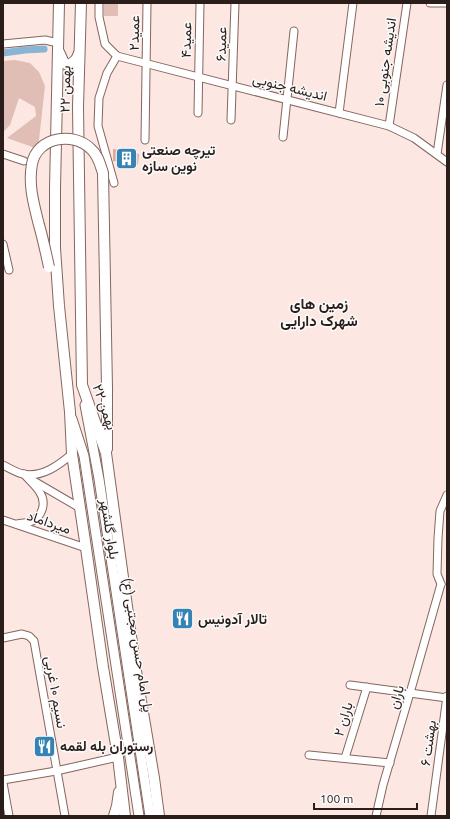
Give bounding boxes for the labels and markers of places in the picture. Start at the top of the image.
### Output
place label: تیرچه صنعتی نوین سازه [142,142,216,175]
building icon: تیرچه صنعتی نوین سازه [113,145,139,171]
restaurant icon: تالار آدونیس [169,606,195,632]
place label: تالار آدونیس [198,611,267,628]
restaurant icon: رستوران بله لقمه [32,733,58,759]
place label: رستوران بله لقمه [60,738,153,755]

